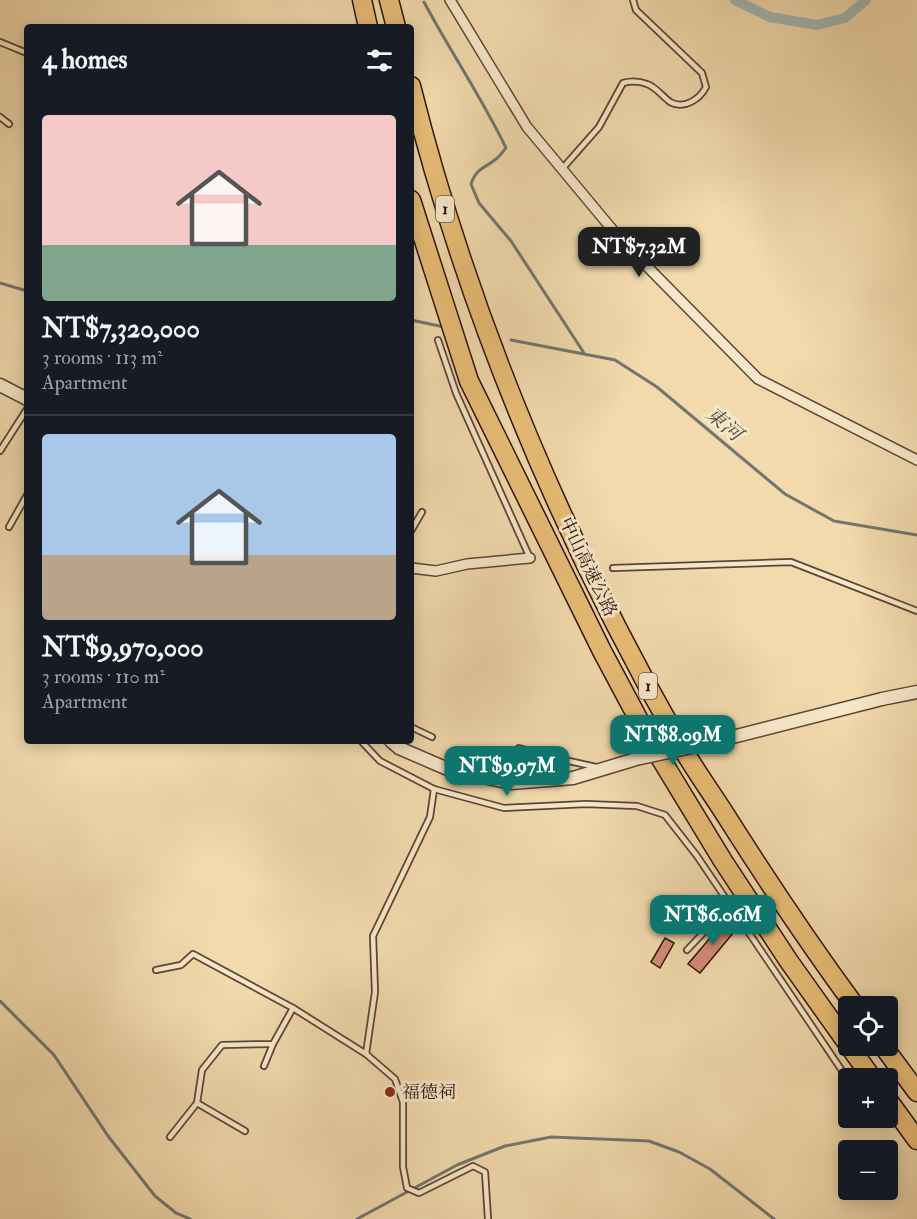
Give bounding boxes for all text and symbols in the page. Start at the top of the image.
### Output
text: 4 homes [42,44,128,76]
icon: filters [363,44,396,77]
icon: home [165,154,273,262]
road number: 1 [436,196,454,222]
pin: NT$7.32M [577,227,701,278]
text: NT$7.32M [592,234,686,259]
text: NT$7,320,000 [42,313,200,345]
text: 3 rooms · 113 m² [42,345,163,370]
text: Apartment [42,370,127,395]
water label: 東河 [701,402,750,448]
icon: home [165,473,273,581]
street label: 中山高速公路 [554,513,622,621]
text: NT$9,970,000 [42,632,204,664]
text: 3 rooms · 110 m² [42,664,165,689]
road number: 1 [639,673,657,699]
text: Apartment [42,689,127,714]
pin: NT$8.09M [611,715,735,766]
text: NT$8.09M [624,722,722,747]
pin: NT$9.97M [445,746,569,797]
text: NT$9.97M [458,753,556,778]
pin: NT$6.06M [651,895,775,946]
text: NT$6.06M [664,902,762,927]
map controls [838,996,898,1200]
button: locate [838,996,898,1056]
button: + [838,1068,898,1128]
place label: 福德祠 [402,1081,456,1104]
marker: 福德祠 [383,1085,397,1099]
button: − [838,1140,898,1200]

